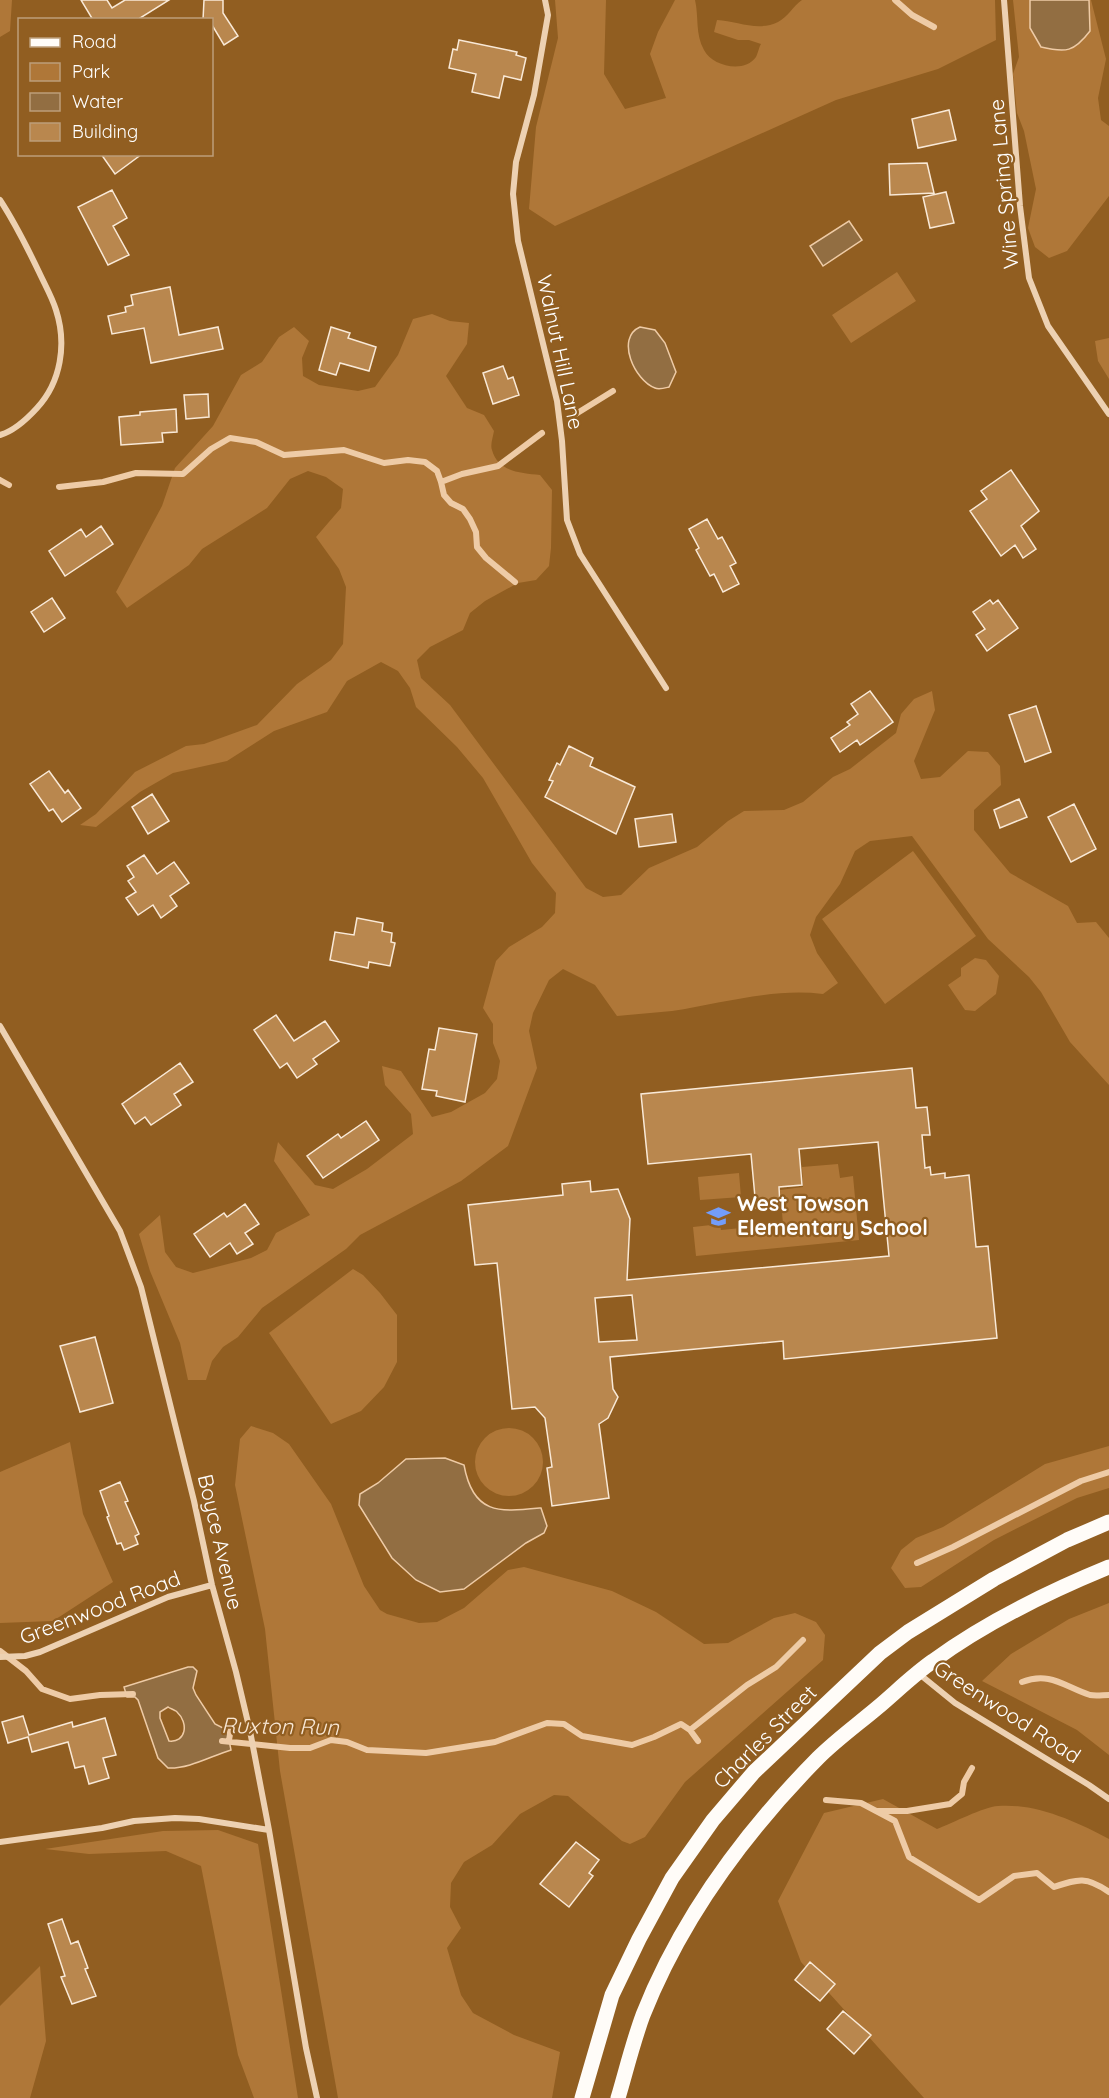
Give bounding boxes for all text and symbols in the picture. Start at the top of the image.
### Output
legend [18,18,213,156]
text: Road [72,30,117,53]
text: Park [72,60,110,83]
text: Water [72,90,123,113]
street label: Wine Spring Lane [983,98,1023,270]
text: Building [72,120,138,143]
street label: Walnut Hill Lane [532,272,590,432]
place label: West Towson Elementary School [737,1190,928,1240]
school or university icon: West Towson Elementary School [706,1203,732,1229]
street label: Boyce Avenue [193,1471,249,1612]
street label: Greenwood Road [16,1565,184,1650]
street label: Greenwood Road [929,1654,1086,1768]
street label: Charles Street [707,1679,822,1794]
water label: Ruxton Run [221,1711,340,1741]

